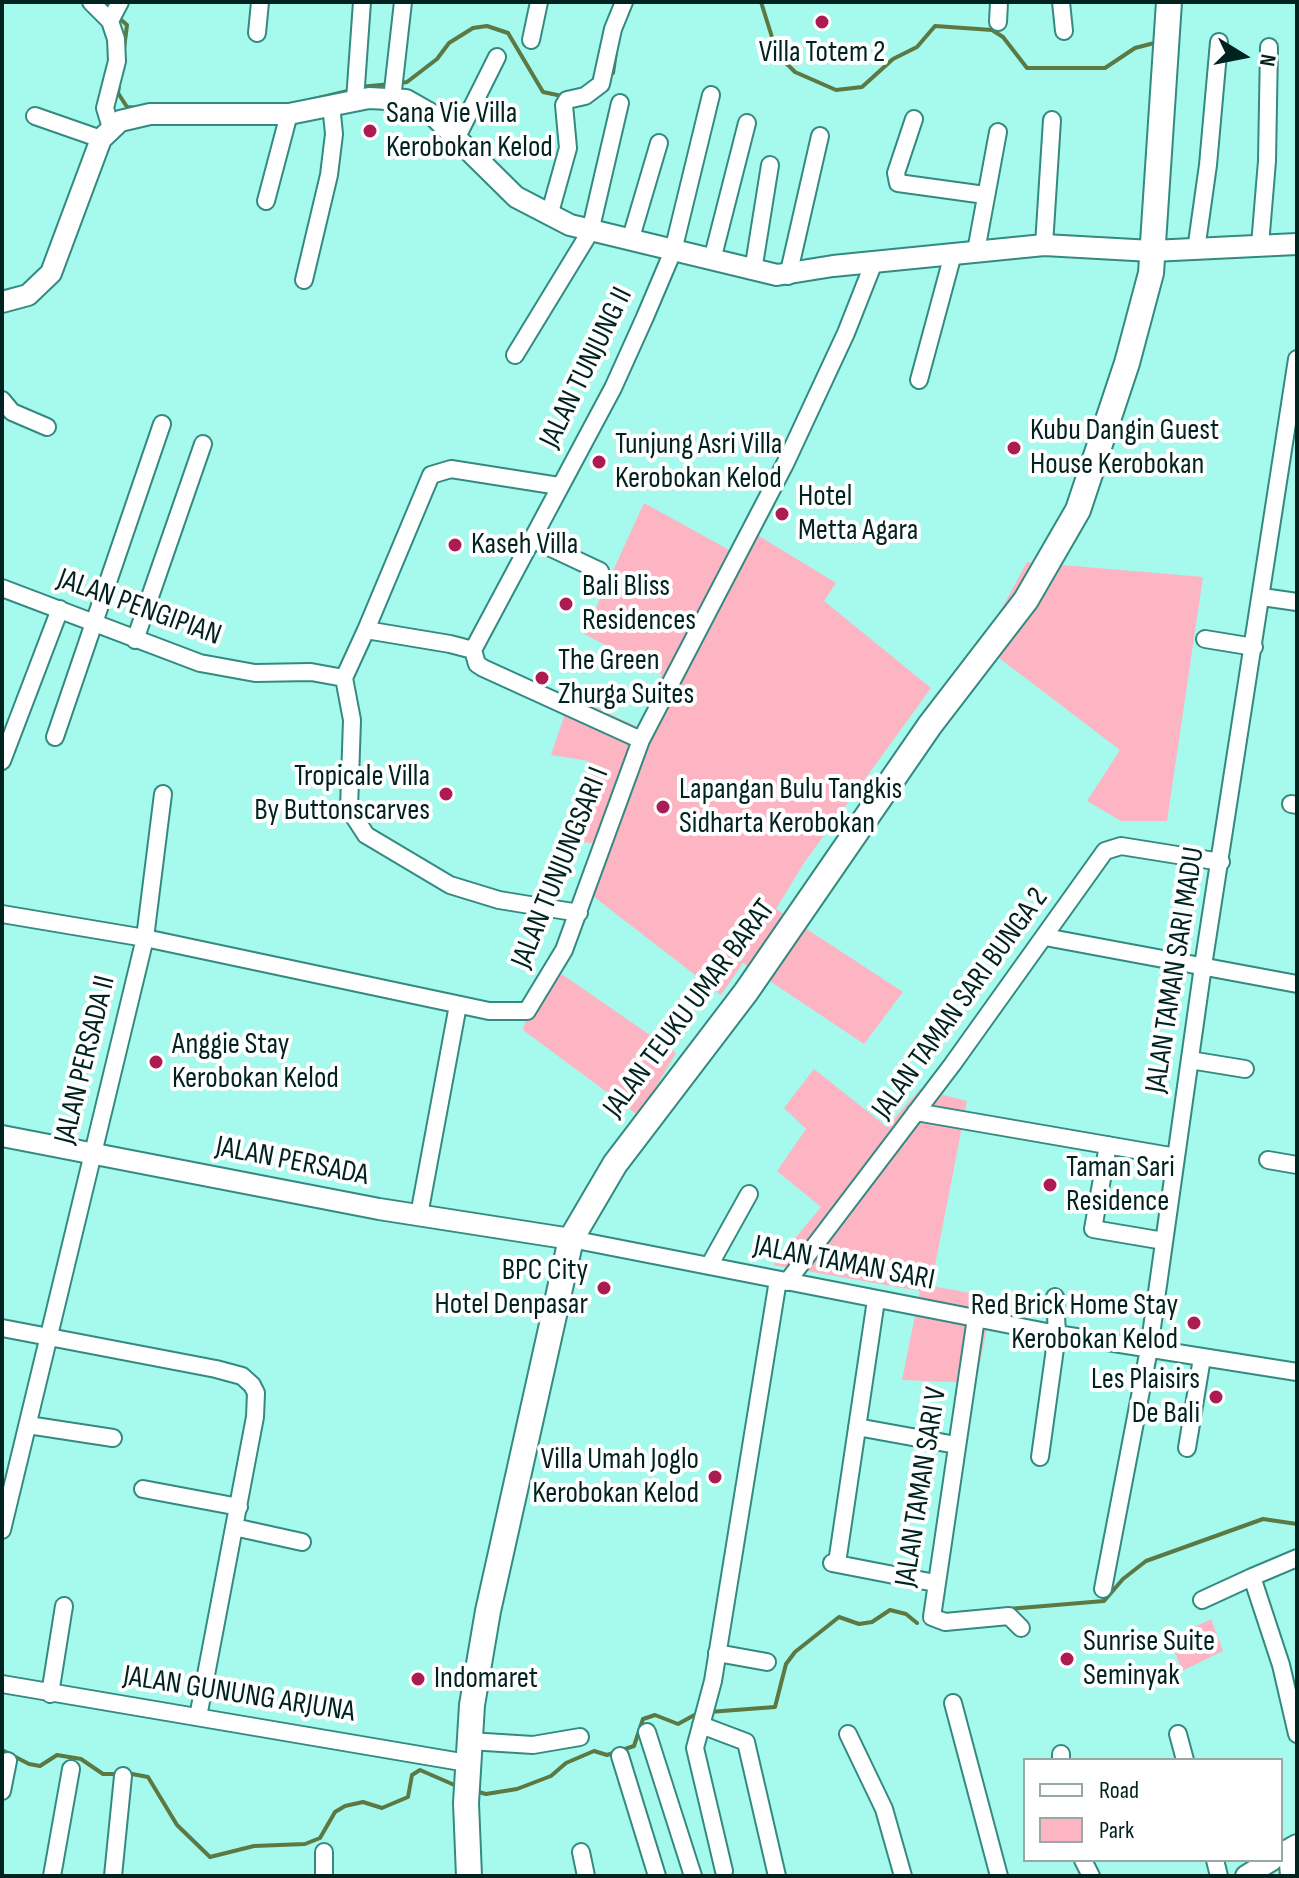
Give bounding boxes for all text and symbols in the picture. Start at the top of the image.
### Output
marker: Villa Totem 2 [813,13,831,31]
north arrow [1203,16,1283,96]
place label: Villa Totem 2 [759,35,885,71]
text: N [1253,52,1281,68]
place label: Sana Vie Villa Kerobokan Kelod [386,96,553,166]
marker: Sana Vie Villa Kerobokan Kelod [361,122,379,140]
street label: JALAN TUNJUNG II [533,282,641,454]
place label: Kubu Dangin Guest House Kerobokan [1030,413,1219,484]
place label: Tunjung Asri Villa Kerobokan Kelod [615,427,782,498]
marker: Kubu Dangin Guest House Kerobokan [1005,439,1023,457]
marker: Tunjung Asri Villa Kerobokan Kelod [590,453,608,471]
place label: Hotel Metta Agara [798,479,918,550]
marker: Hotel Metta Agara [773,505,791,523]
place label: Kaseh Villa [471,527,578,563]
marker: Kaseh Villa [446,536,464,554]
street label: JALAN PENGIPIAN [52,562,226,654]
place label: Bali Bliss Residences [582,569,696,640]
marker: Bali Bliss Residences [557,595,575,613]
place label: The Green Zhurga Suites [558,643,694,714]
marker: The Green Zhurga Suites [533,669,551,687]
place label: Tropicale Villa By Buttonscarves [254,759,430,830]
street label: JALAN TUNJUNGSARI I [504,762,618,974]
place label: Lapangan Bulu Tangkis Sidharta Kerobokan [679,772,902,842]
marker: Tropicale Villa By Buttonscarves [437,785,455,803]
marker: Lapangan Bulu Tangkis Sidharta Kerobokan [654,798,672,816]
street label: JALAN TAMAN SARI MADU [1139,844,1213,1096]
street label: JALAN TAMAN SARI BUNGA 2 [865,882,1057,1126]
street label: JALAN TEUKU UMAR BARAT [596,893,784,1125]
street label: JALAN PERSADA II [48,972,124,1148]
place label: Anggie Stay Kerobokan Kelod [172,1027,339,1098]
marker: Anggie Stay Kerobokan Kelod [147,1053,165,1071]
street label: JALAN PERSADA [212,1130,372,1194]
place label: Taman Sari Residence [1066,1150,1175,1220]
marker: Taman Sari Residence [1041,1176,1059,1194]
street label: JALAN TAMAN SARI [751,1229,937,1299]
place label: BPC City Hotel Denpasar [435,1253,588,1324]
marker: BPC City Hotel Denpasar [595,1279,613,1297]
place label: Red Brick Home Stay Kerobokan Kelod [971,1288,1178,1358]
marker: Red Brick Home Stay Kerobokan Kelod [1185,1314,1203,1332]
place label: Les Plaisirs De Bali [1091,1362,1200,1432]
street label: JALAN TAMAN SARI V [888,1385,956,1589]
marker: Les Plaisirs De Bali [1207,1388,1225,1406]
place label: Villa Umah Joglo Kerobokan Kelod [532,1442,699,1512]
marker: Villa Umah Joglo Kerobokan Kelod [706,1468,724,1486]
place label: Sunrise Suite Seminyak [1083,1624,1215,1694]
marker: Sunrise Suite Seminyak [1058,1650,1076,1668]
street label: JALAN GUNUNG ARJUNA [120,1659,358,1731]
place label: Indomaret [434,1661,538,1697]
marker: Indomaret [409,1670,427,1688]
legend [1023,1758,1283,1862]
text: Road [1099,1776,1139,1805]
text: Park [1099,1816,1134,1845]

